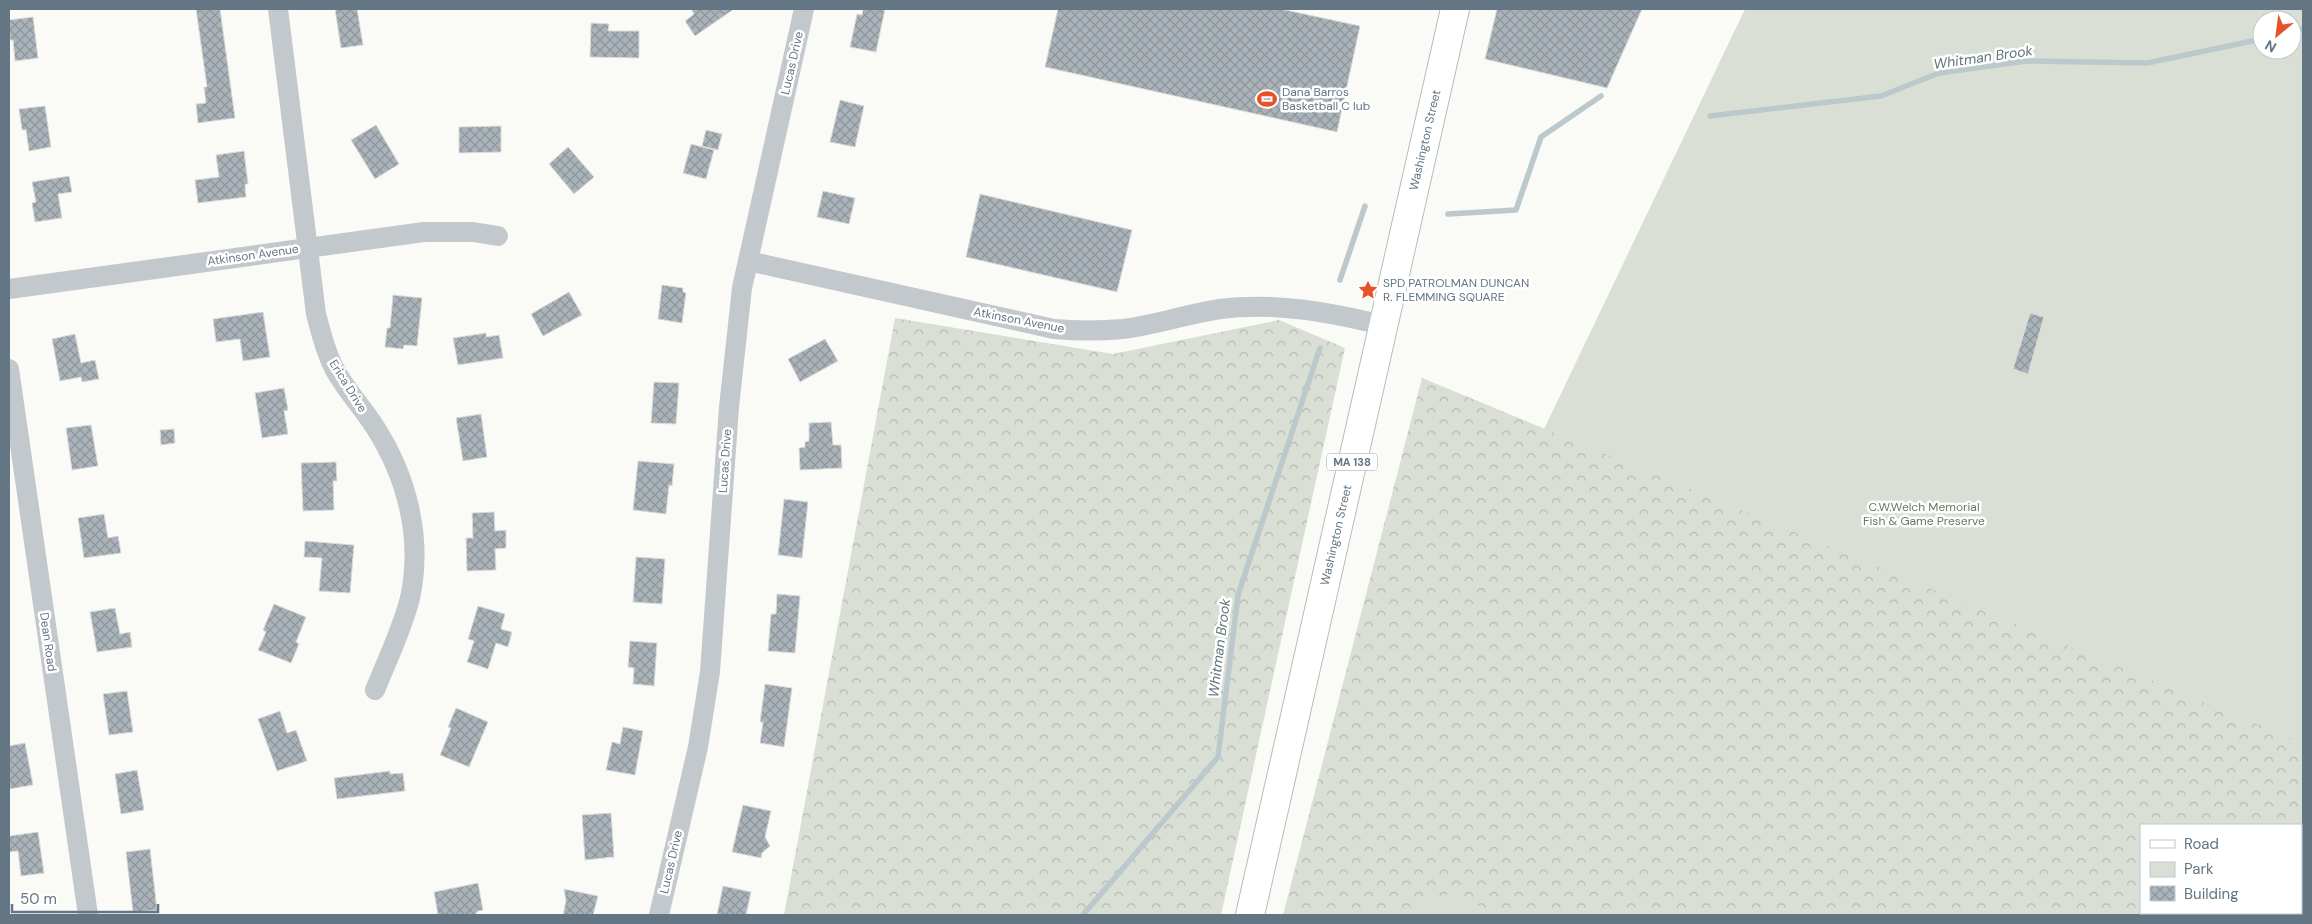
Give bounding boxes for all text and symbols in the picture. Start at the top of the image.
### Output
north arrow [2252,10,2302,60]
street label: Lucas Drive [777,30,807,96]
text: N [2262,36,2280,57]
water label: Whitman Brook [1932,41,2034,73]
place label: Dana Barros Basketball C lub [1282,84,1370,114]
sports icon: Dana Barros Basketball C lub [1256,88,1278,110]
street label: Washington Street [1406,88,1444,192]
street label: Atkinson Avenue [206,241,300,269]
place label: SPD PATROLMAN DUNCAN R. FLEMMING SQUARE [1383,275,1529,305]
place icon: SPD PATROLMAN DUNCAN R. FLEMMING SQUARE [1357,279,1379,301]
street label: Atkinson Avenue [972,303,1066,337]
street label: Erica Drive [326,357,371,415]
street label: Lucas Drive [715,428,735,494]
road number: MA 138 [1327,454,1377,471]
street label: Washington Street [1317,483,1355,587]
park label: C.W.Welch Memorial Fish & Game Preserve [1863,499,1985,529]
water label: Whitman Brook [1204,597,1234,699]
street label: Dean Road [36,611,60,673]
legend [2140,824,2302,914]
street label: Lucas Drive [656,829,686,895]
text: Road [2184,834,2219,854]
text: Park [2184,859,2214,879]
scale bar [12,882,159,914]
text: Building [2184,884,2239,904]
text: 50 m [20,889,57,909]

